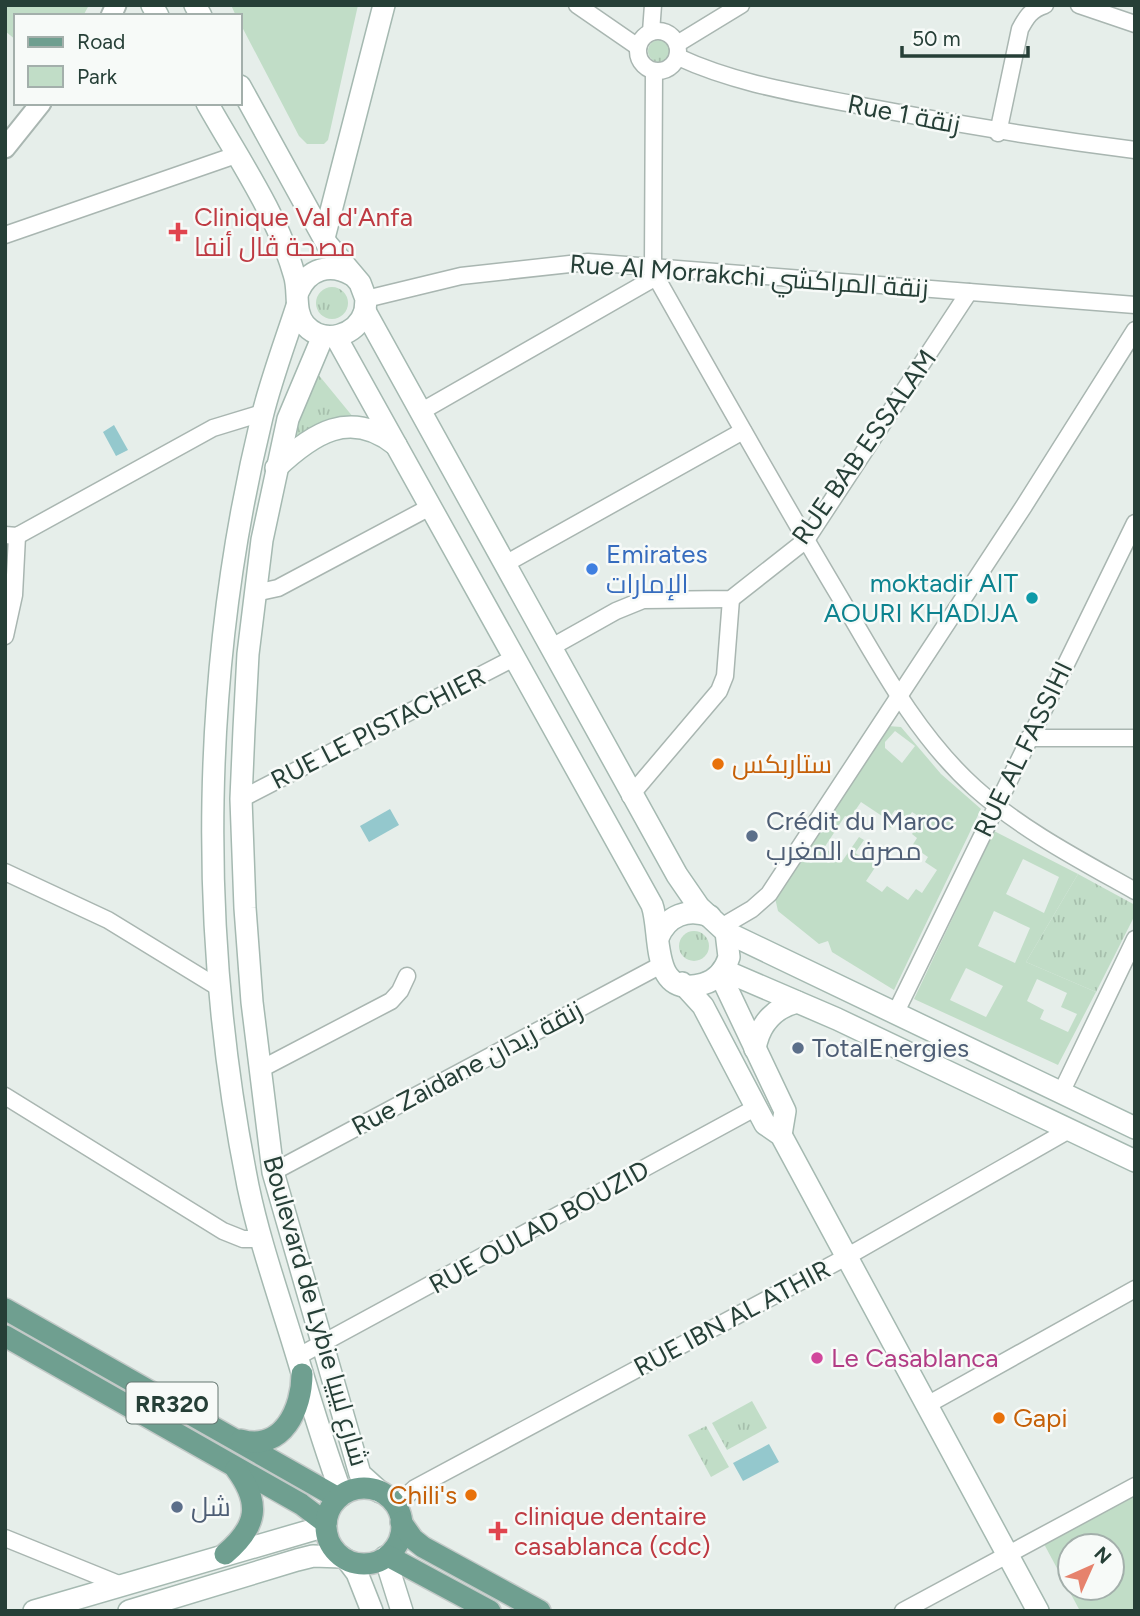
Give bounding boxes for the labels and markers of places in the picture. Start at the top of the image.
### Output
place label: Clinique Val d'Anfa مصحة ڤال أنفا [194,201,413,263]
marker: Clinique Val d'Anfa مصحة ڤال أنفا [168,222,188,242]
place label: Emirates الإمارات [606,538,708,601]
marker: Emirates الإمارات [584,561,600,577]
place label: moktadir AIT AOURI KHADIJA [824,567,1019,629]
marker: moktadir AIT AOURI KHADIJA [1024,590,1040,606]
place label: ستاربكس [732,748,832,780]
marker: ستاربكس [710,756,726,772]
place label: Crédit du Maroc مصرف المغرب [766,805,955,867]
marker: Crédit du Maroc مصرف المغرب [744,828,760,844]
place label: TotalEnergies [812,1032,969,1064]
marker: TotalEnergies [790,1040,806,1056]
place label: Le Casablanca [831,1342,999,1374]
marker: Le Casablanca [809,1350,825,1366]
place label: Gapi [1013,1402,1067,1434]
marker: Gapi [991,1410,1007,1426]
place label: Chili's [389,1479,457,1511]
marker: Chili's [463,1487,479,1503]
place label: شل [191,1491,231,1523]
marker: شل [169,1499,185,1515]
place label: clinique dentaire casablanca (cdc) [514,1500,711,1562]
marker: clinique dentaire casablanca (cdc) [488,1521,508,1541]

